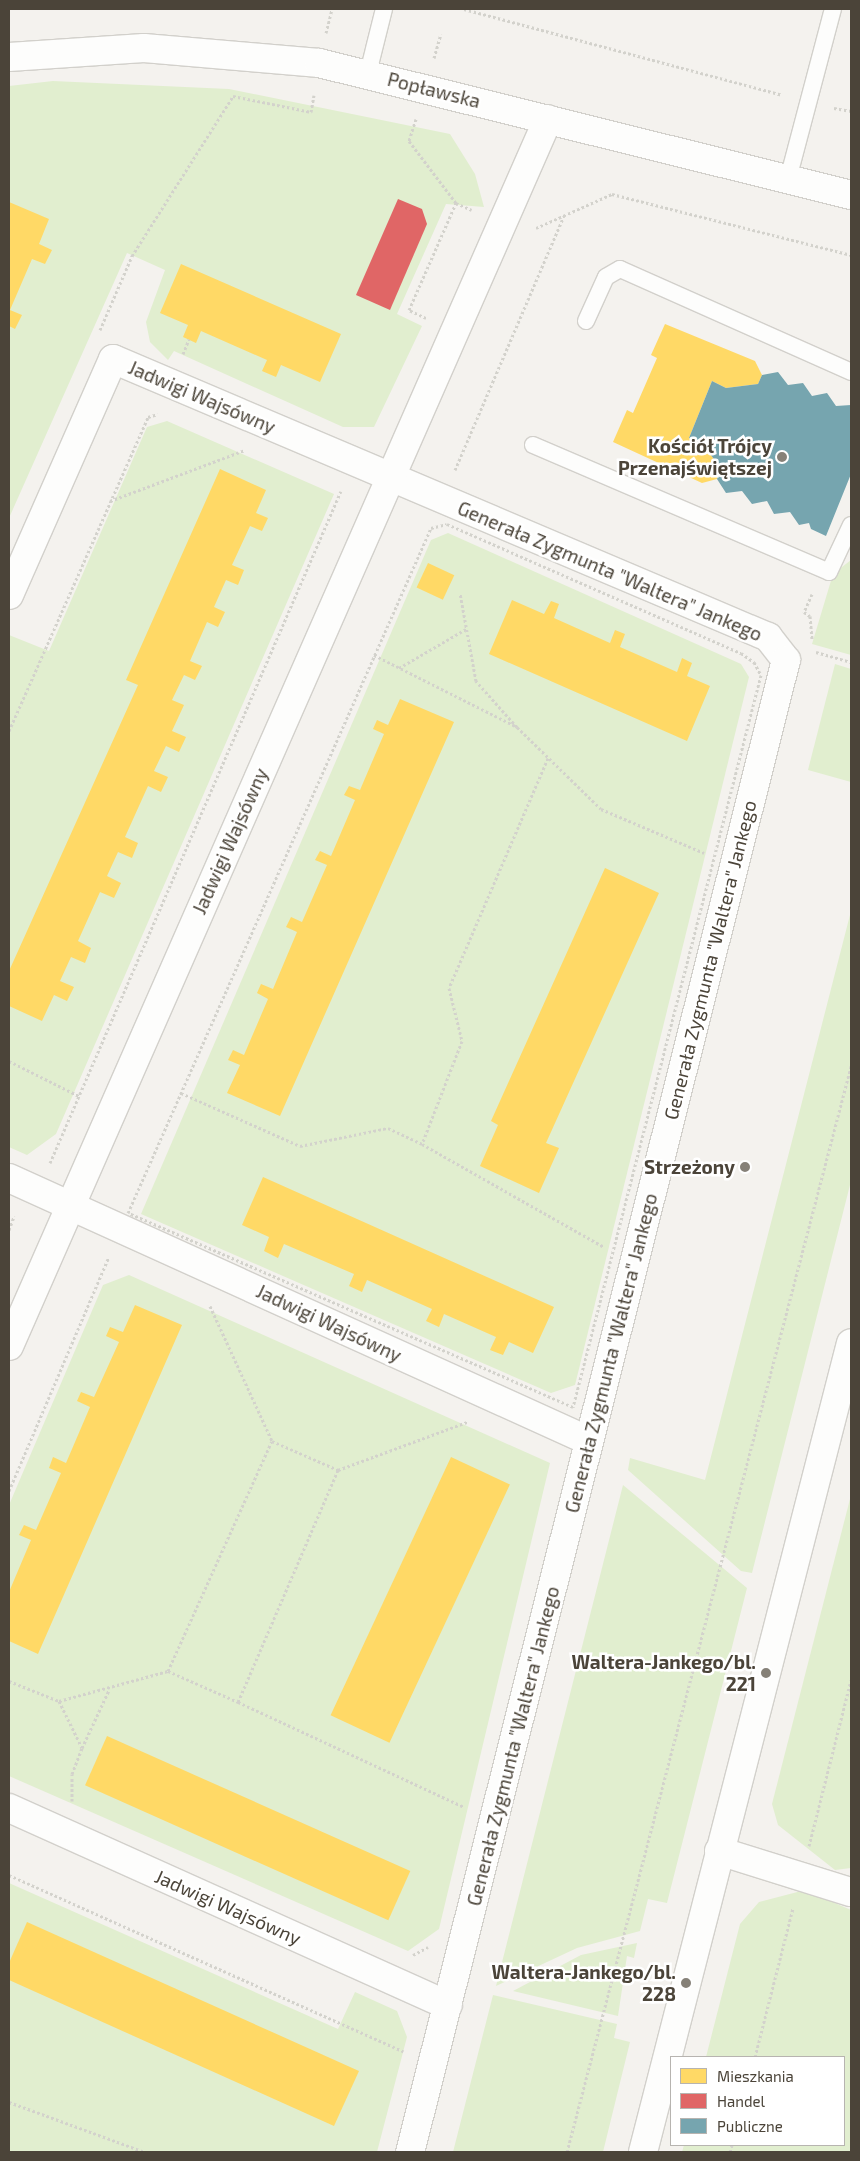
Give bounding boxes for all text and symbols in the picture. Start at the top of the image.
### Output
street label: Popławska [385,67,483,113]
street label: Jadwigi Wajsówny [125,356,279,438]
place label: Kościół Trójcy Przenajświętszej [618,435,772,479]
marker: Kościół Trójcy Przenajświętszej [776,451,788,463]
street label: Generała Zygmunta "Waltera" Jankego [454,496,766,646]
street label: Jadwigi Wajsówny [187,764,273,918]
street label: Generała Zygmunta "Waltera" Jankego [659,797,761,1123]
place label: Strzeżony [644,1156,735,1178]
marker: Strzeżony [739,1161,751,1173]
street label: Generała Zygmunta "Waltera" Jankego [560,1190,662,1516]
street label: Jadwigi Wajsówny [253,1279,405,1367]
street label: Generała Zygmunta "Waltera" Jankego [462,1583,564,1909]
place label: Waltera-Jankego/bl. 221 [572,1651,756,1695]
marker: Waltera-Jankego/bl. 221 [760,1667,772,1679]
street label: Jadwigi Wajsówny [151,1864,305,1950]
place label: Waltera-Jankego/bl. 228 [492,1961,676,2005]
marker: Waltera-Jankego/bl. 228 [680,1977,692,1989]
legend [670,2056,845,2146]
text: Mieszkania [717,2067,794,2085]
text: Handel [717,2092,765,2110]
text: Publiczne [717,2117,783,2135]

